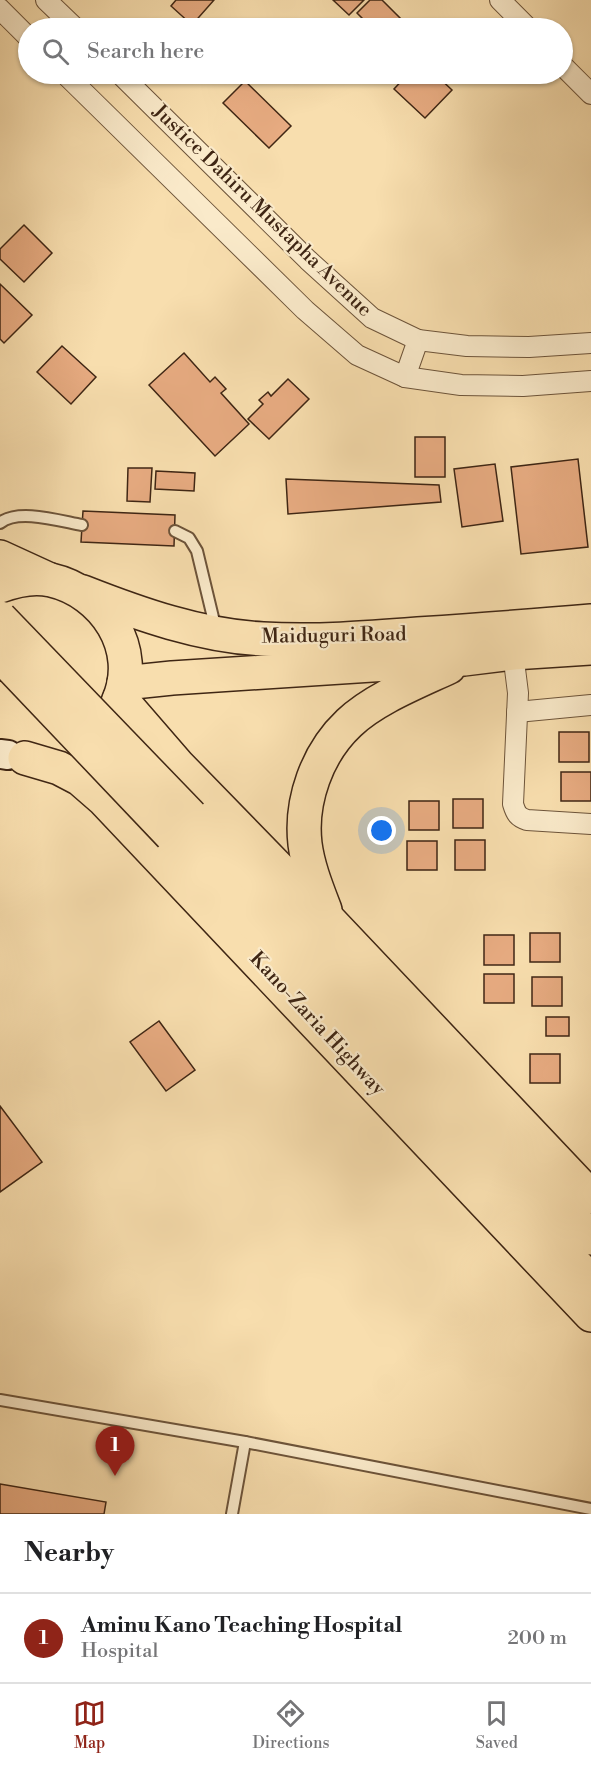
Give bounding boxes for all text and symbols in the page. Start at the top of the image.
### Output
search box [18,18,573,84]
icon: search [39,35,72,68]
text: Search here [87,38,204,65]
street label: Justice Dahiru Mustapha Avenue [147,99,377,322]
street label: Maiduguri Road [261,622,407,650]
your location [367,816,396,845]
street label: Kano-Zaria Highway [244,947,390,1101]
pin: 1 [96,1426,134,1476]
text: Nearby [24,1537,114,1569]
text: Aminu Kano Teaching Hospital [81,1612,402,1639]
text: 1 [39,1626,48,1651]
text: 200 m [507,1626,567,1651]
text: Hospital [81,1639,158,1664]
tab: Map [73,1697,106,1753]
tab: Directions [252,1697,330,1753]
tab: Saved [476,1697,518,1753]

